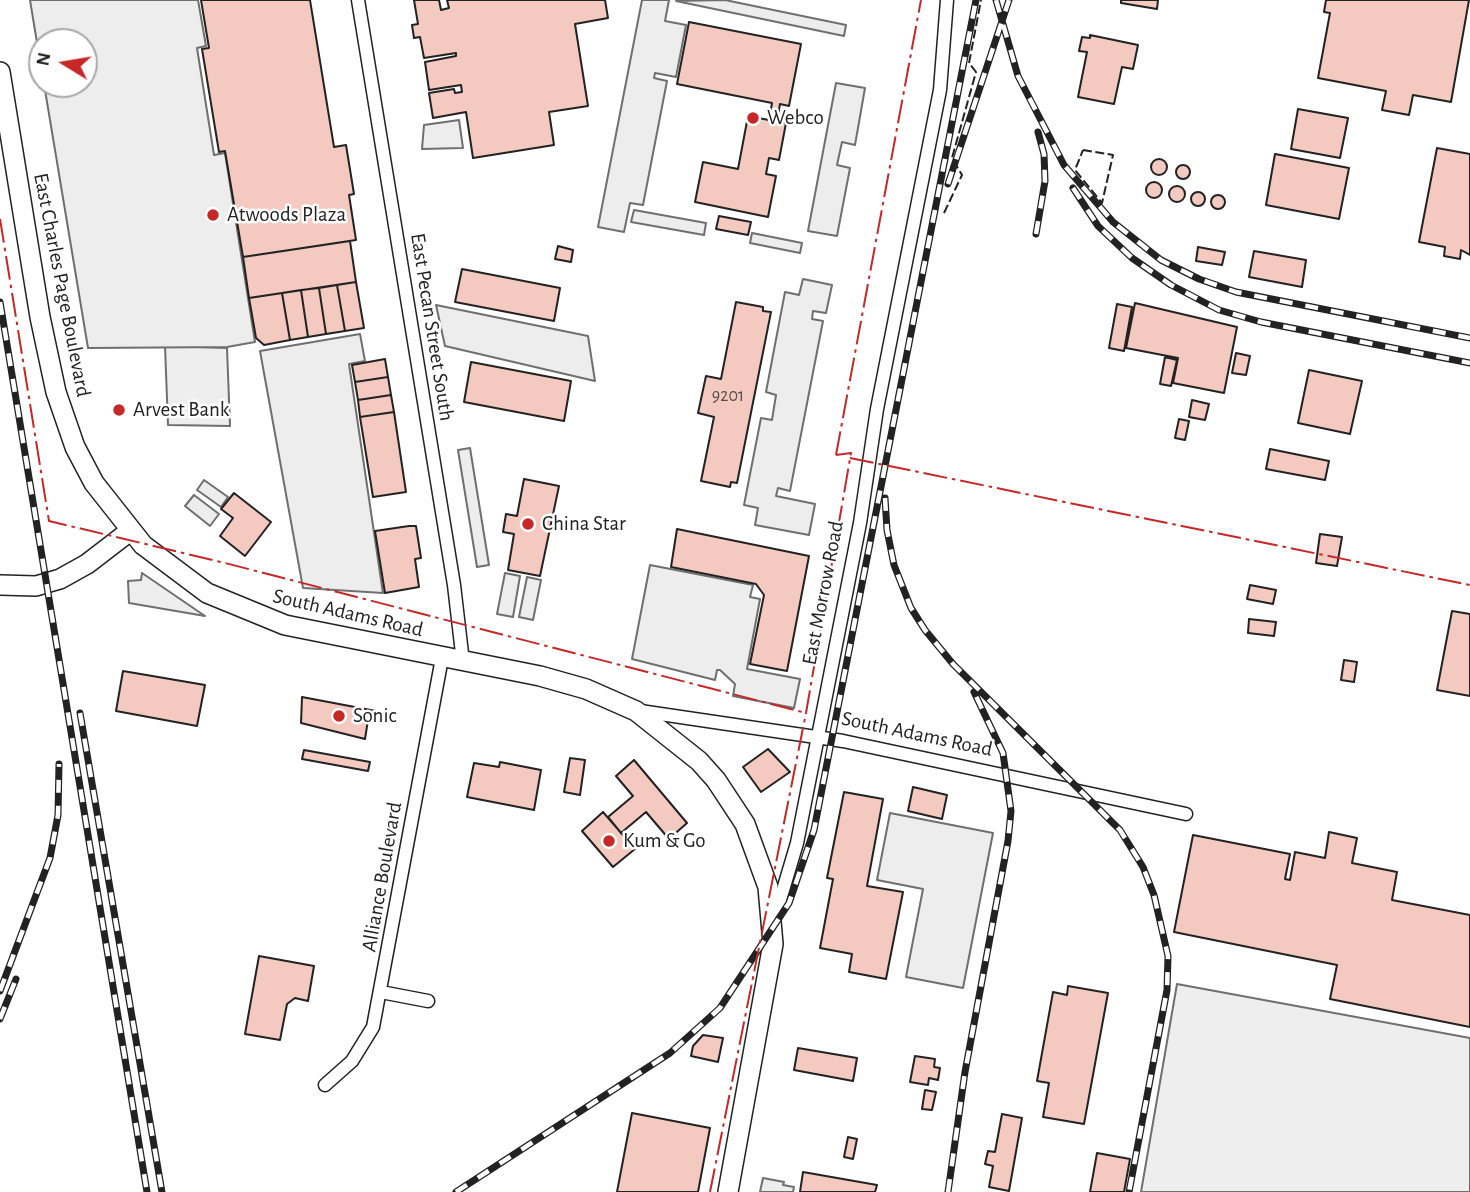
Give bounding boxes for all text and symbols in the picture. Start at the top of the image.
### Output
north arrow [28,28,98,98]
text: N [33,51,54,68]
place label: Webco [767,105,824,131]
marker: Webco [745,110,761,126]
street label: East Charles Page Boulevard [28,171,96,399]
place label: Atwoods Plaza [227,202,346,228]
marker: Atwoods Plaza [205,207,221,223]
street label: East Pecan Street South [405,231,459,423]
house number: 9201 [712,385,744,407]
place label: Arvest Bank [133,397,229,423]
marker: Arvest Bank [111,402,127,418]
place label: China Star [542,511,626,537]
marker: China Star [520,516,536,532]
street label: East Morrow Road [797,519,849,667]
street label: South Adams Road [270,583,426,643]
place label: Sonic [353,703,397,729]
street label: South Adams Road [839,706,995,762]
marker: Sonic [331,708,347,724]
street label: Alliance Boulevard [356,800,408,954]
place label: Kum & Go [623,828,705,854]
marker: Kum & Go [601,833,617,849]

